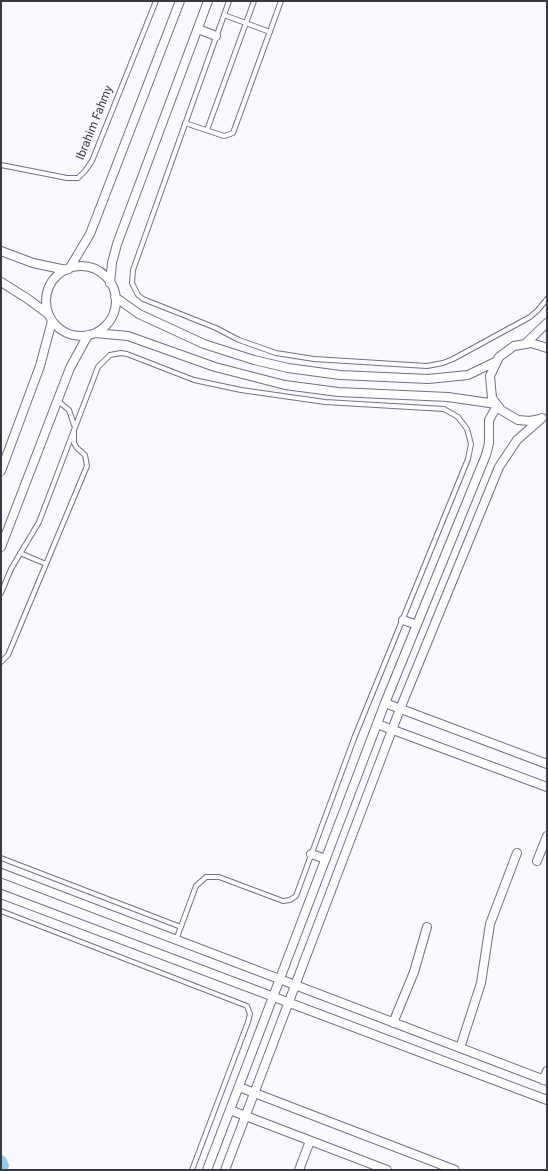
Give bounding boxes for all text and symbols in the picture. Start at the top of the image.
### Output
street label: Ibrahim Fahmy [73,84,117,162]

